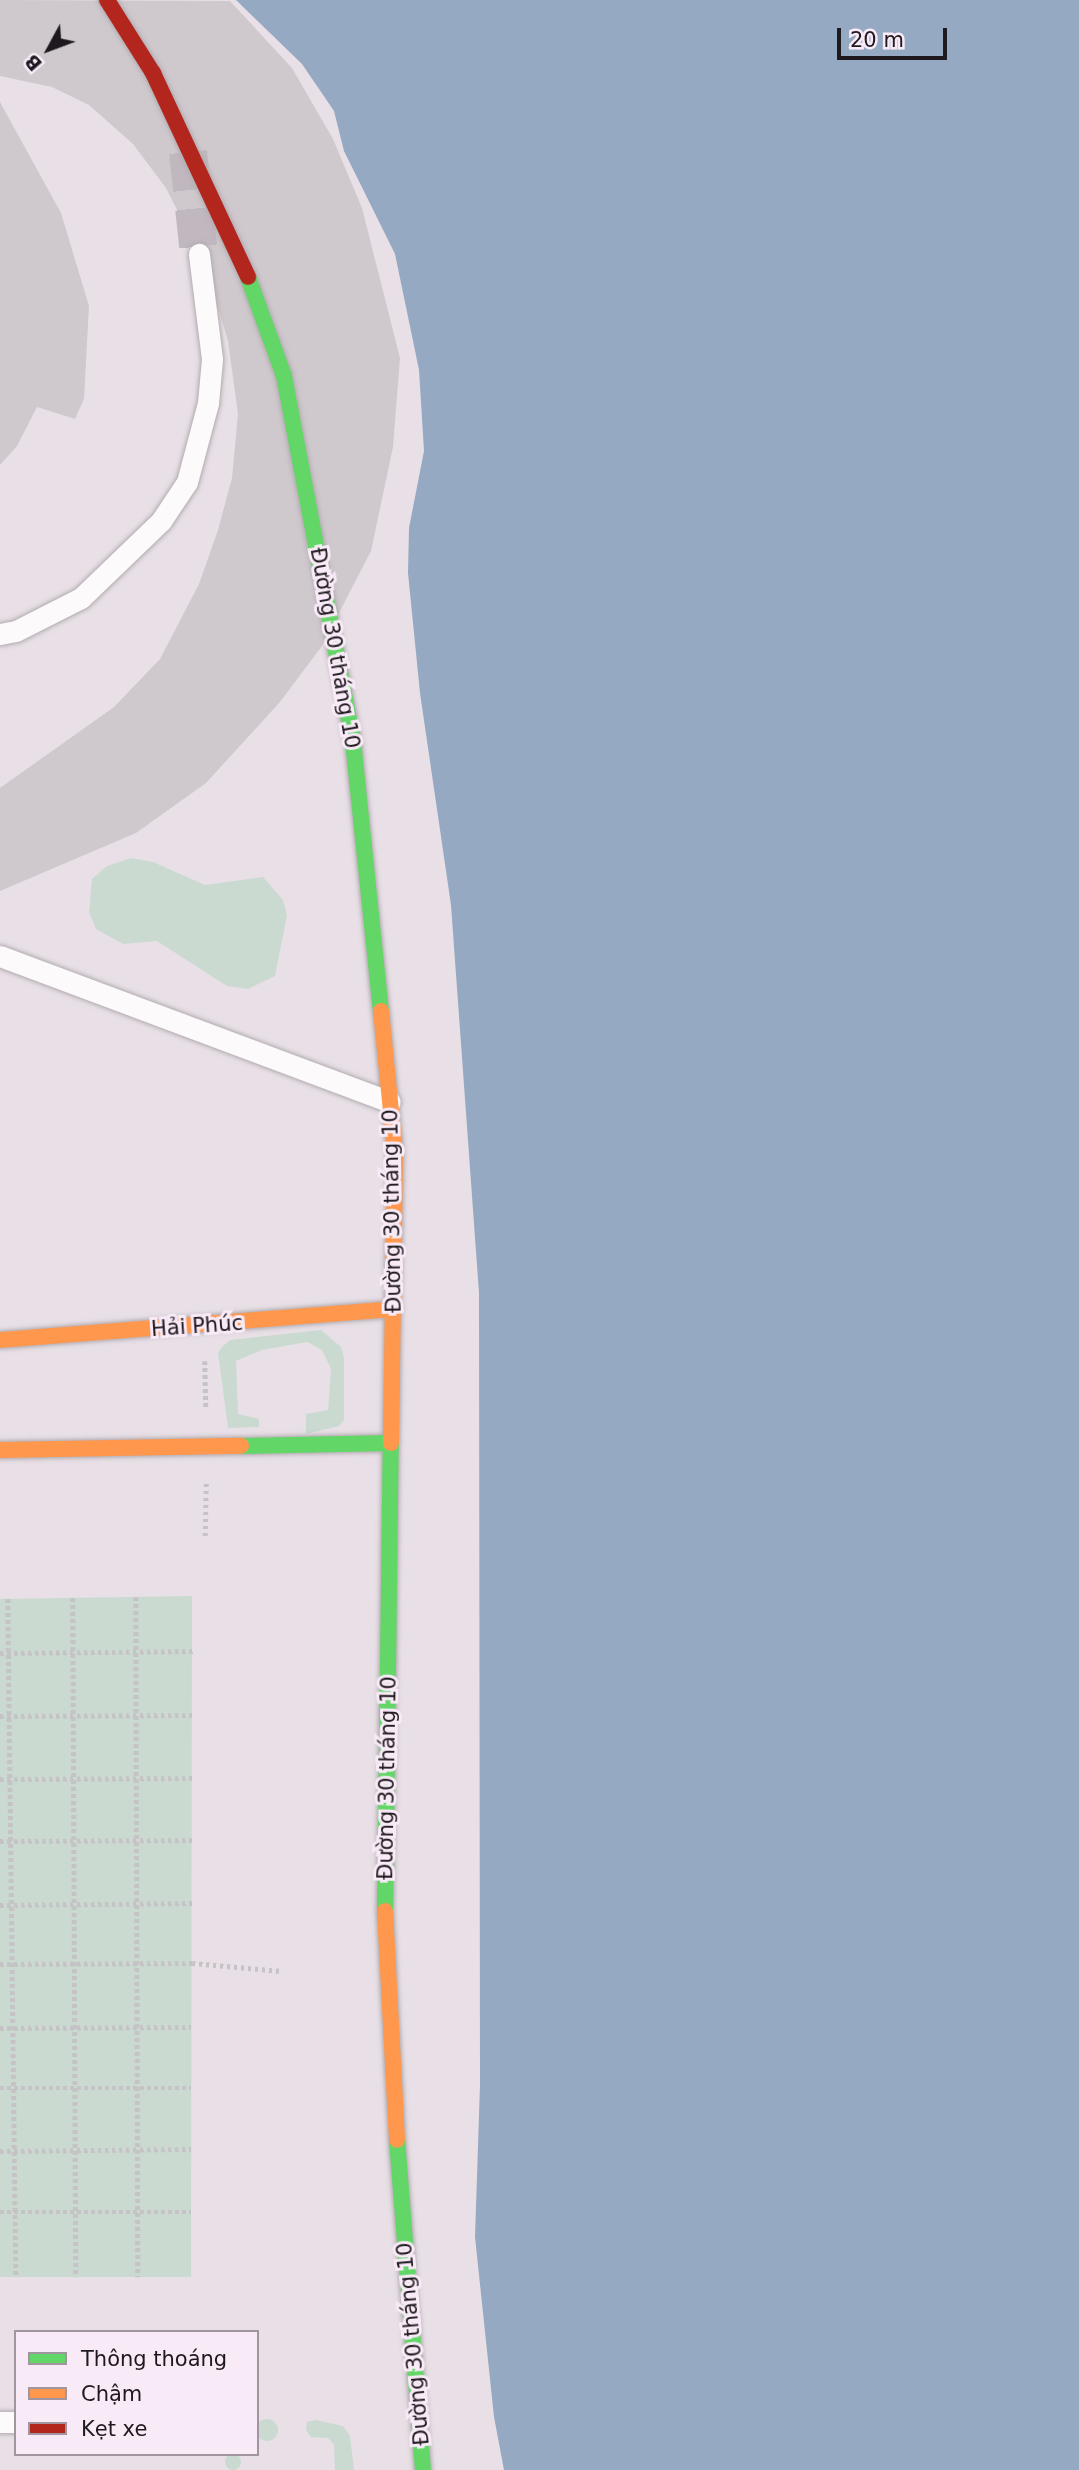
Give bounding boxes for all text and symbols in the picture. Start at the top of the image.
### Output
north arrow [14,14,84,84]
scale bar [841,14,951,58]
text: 20 m [850,28,904,52]
text: B [20,50,46,75]
street label: Đường 30 tháng 10 [305,546,365,750]
street label: Đường 30 tháng 10 [378,1109,406,1313]
street label: Hải Phúc [150,1310,244,1342]
street label: Đường 30 tháng 10 [373,1676,401,1880]
street label: Đường 30 tháng 10 [392,2241,434,2447]
legend [14,2330,259,2456]
text: Thông thoáng [81,2347,227,2371]
text: Chậm [81,2382,142,2406]
text: Kẹt xe [81,2417,147,2441]

